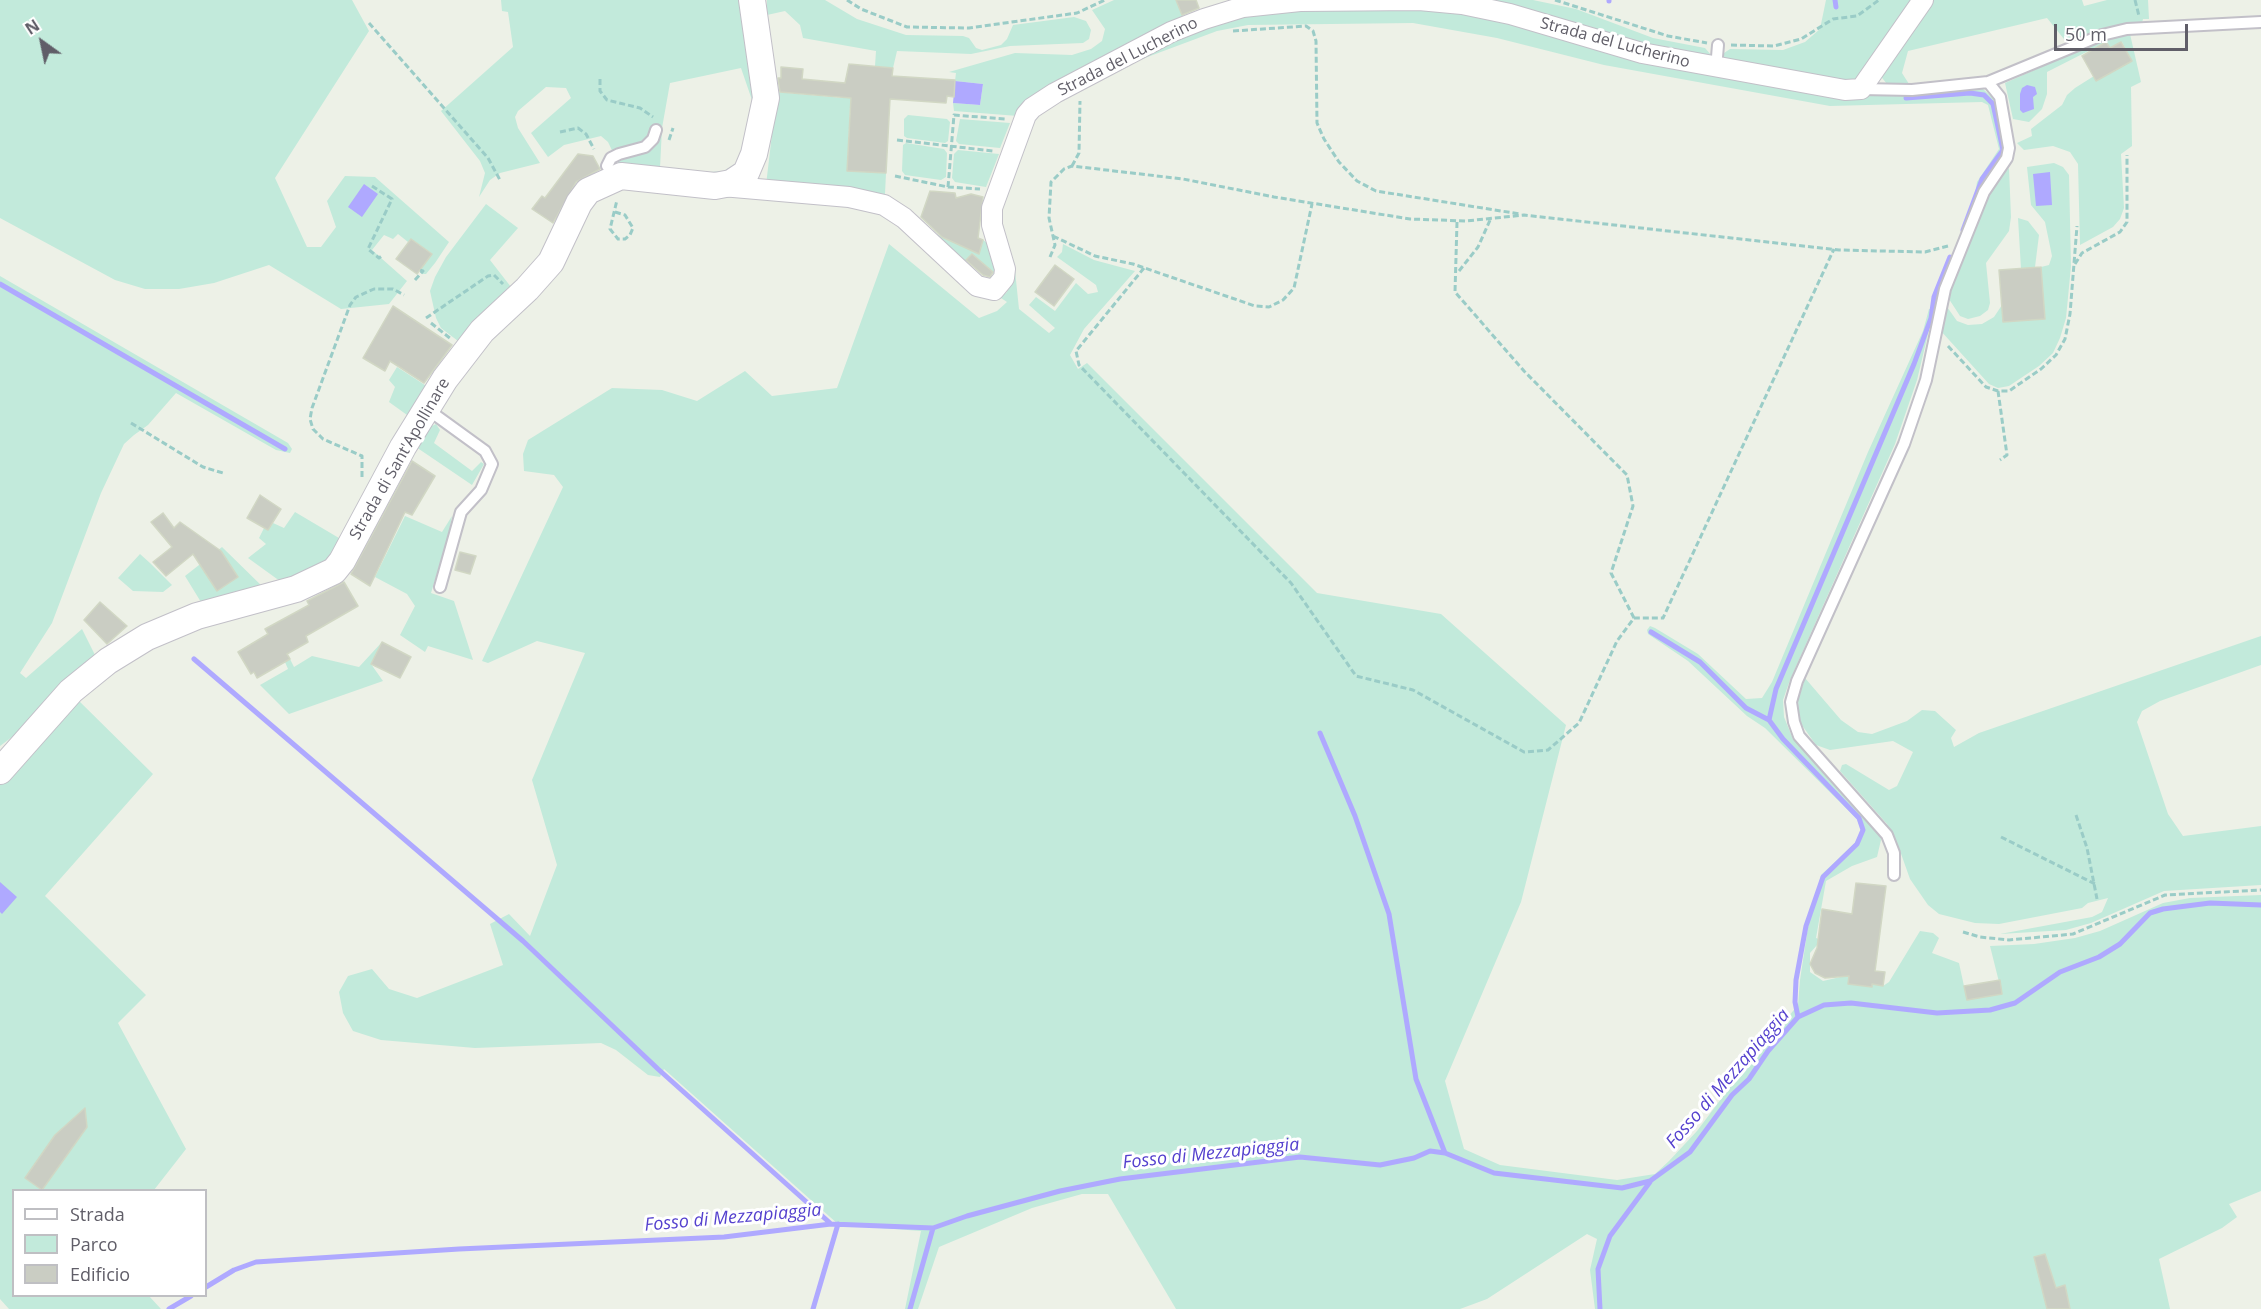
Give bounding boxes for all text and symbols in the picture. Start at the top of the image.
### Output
north arrow [12,12,72,72]
scale bar [2057,12,2190,50]
street label: Strada del Lucherino [1055,13,1201,101]
text: N [21,14,44,40]
street label: Strada del Lucherino [1538,14,1692,72]
text: 50 m [2065,22,2107,46]
street label: Strada di Sant'Apollinare [346,375,454,543]
water label: Fosso di Mezzapiaggia [1662,1005,1794,1153]
water label: Fosso di Mezzapiaggia [1122,1134,1300,1174]
legend [12,1189,207,1297]
water label: Fosso di Mezzapiaggia [644,1200,822,1236]
text: Strada [70,1202,125,1226]
text: Parco [70,1232,118,1256]
text: Edificio [70,1262,130,1286]

